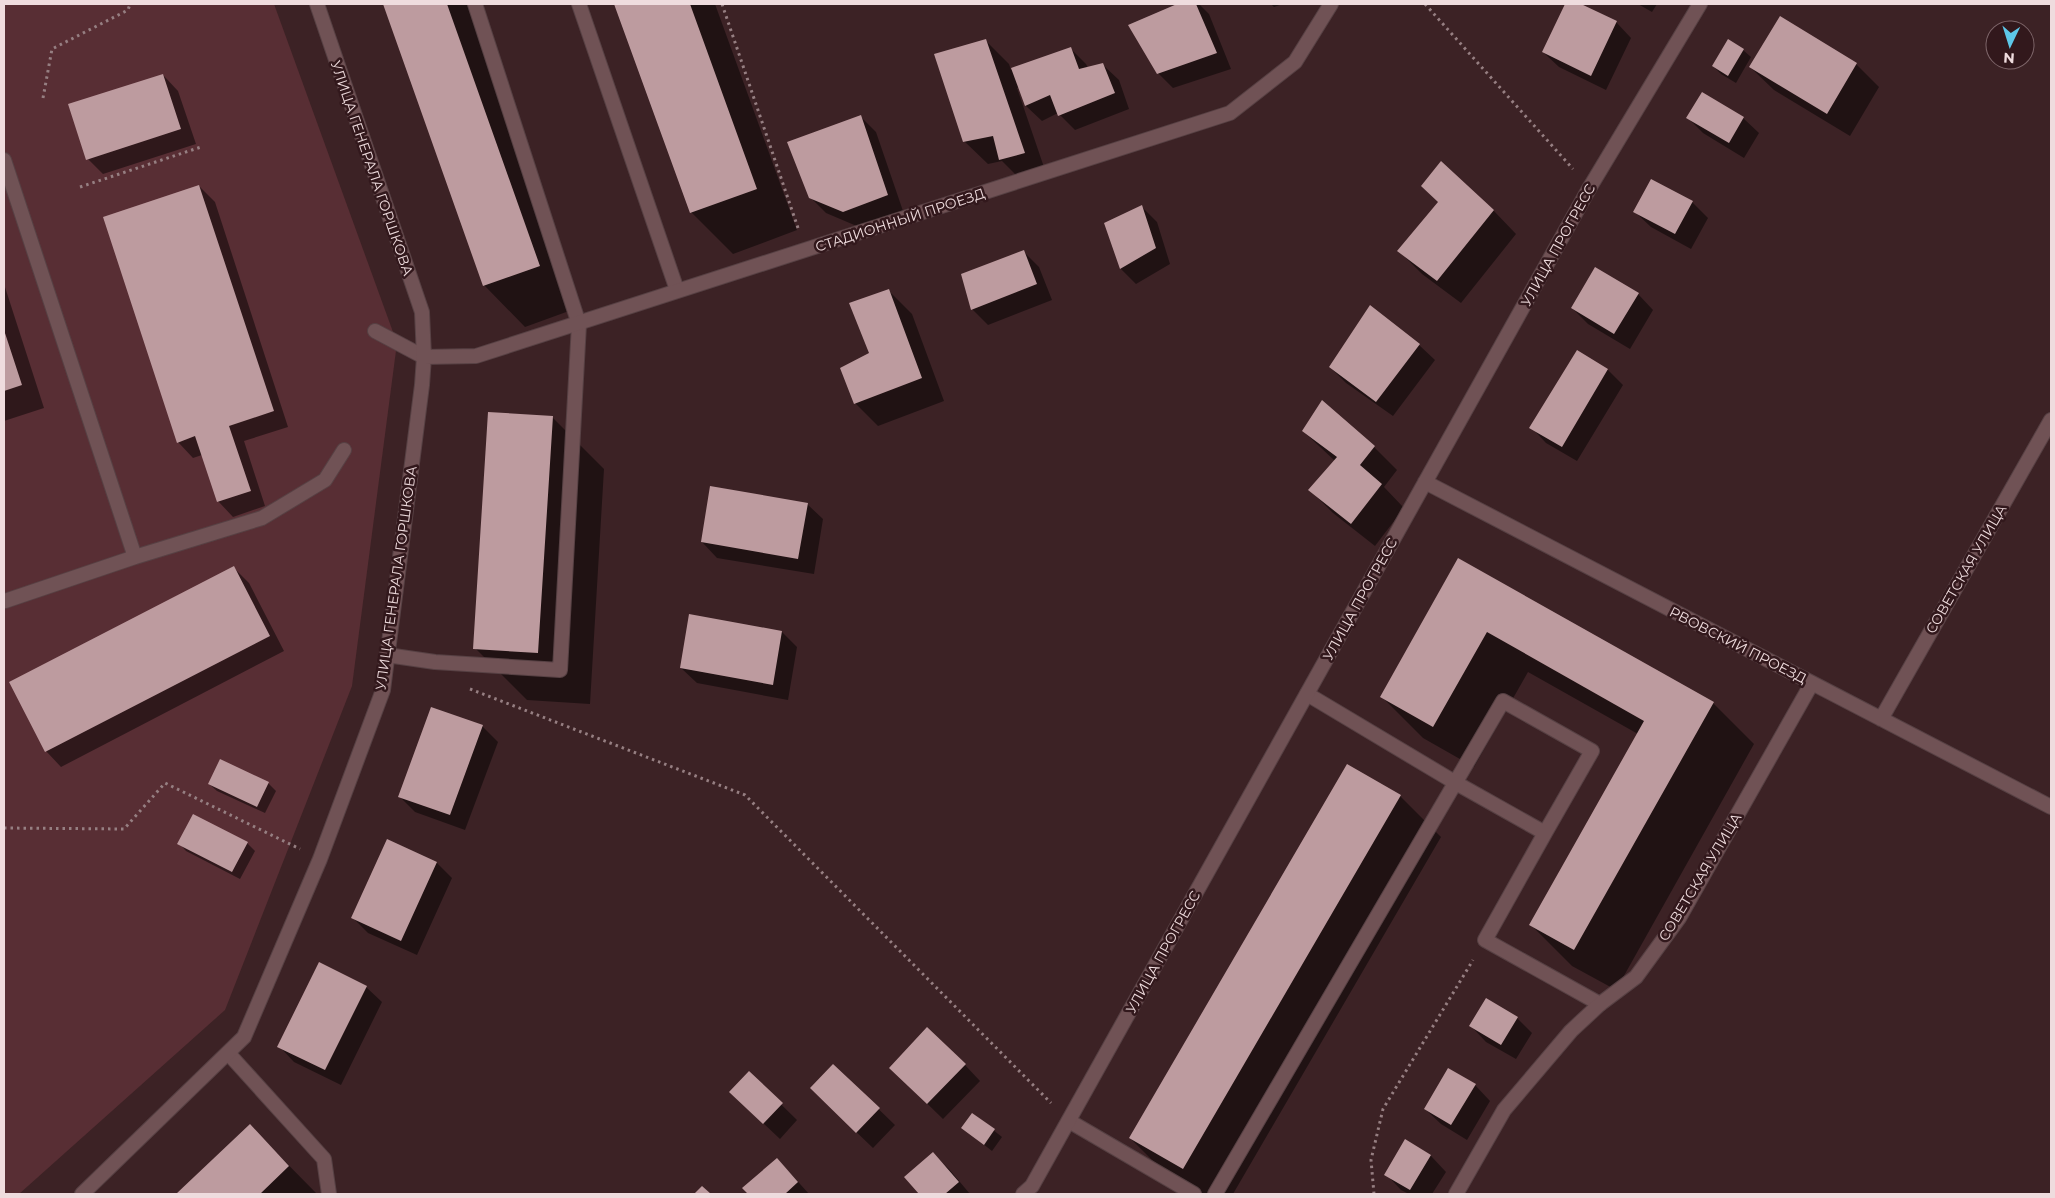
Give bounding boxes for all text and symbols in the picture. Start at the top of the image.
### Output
north arrow [1985,20,2035,70]
text: N [2003,49,2015,67]
street label: УЛИЦА ГЕНЕРАЛА ГОРШКОВА [327,58,417,278]
street label: УЛИЦА ПРОГРЕСС [1517,181,1599,309]
street label: СТАДИОННЫЙ ПРОЕЗД [813,184,987,256]
street label: УЛИЦА ГЕНЕРАЛА ГОРШКОВА [371,464,421,691]
street label: СОВЕТСКАЯ УЛИЦА [1922,501,2011,637]
street label: УЛИЦА ПРОГРЕСС [1319,535,1401,663]
street label: РВОВСКИЙ ПРОЕЗД [1666,603,1810,687]
street label: СОВЕТСКАЯ УЛИЦА [1655,809,1746,944]
street label: УЛИЦА ПРОГРЕСС [1122,888,1204,1016]

